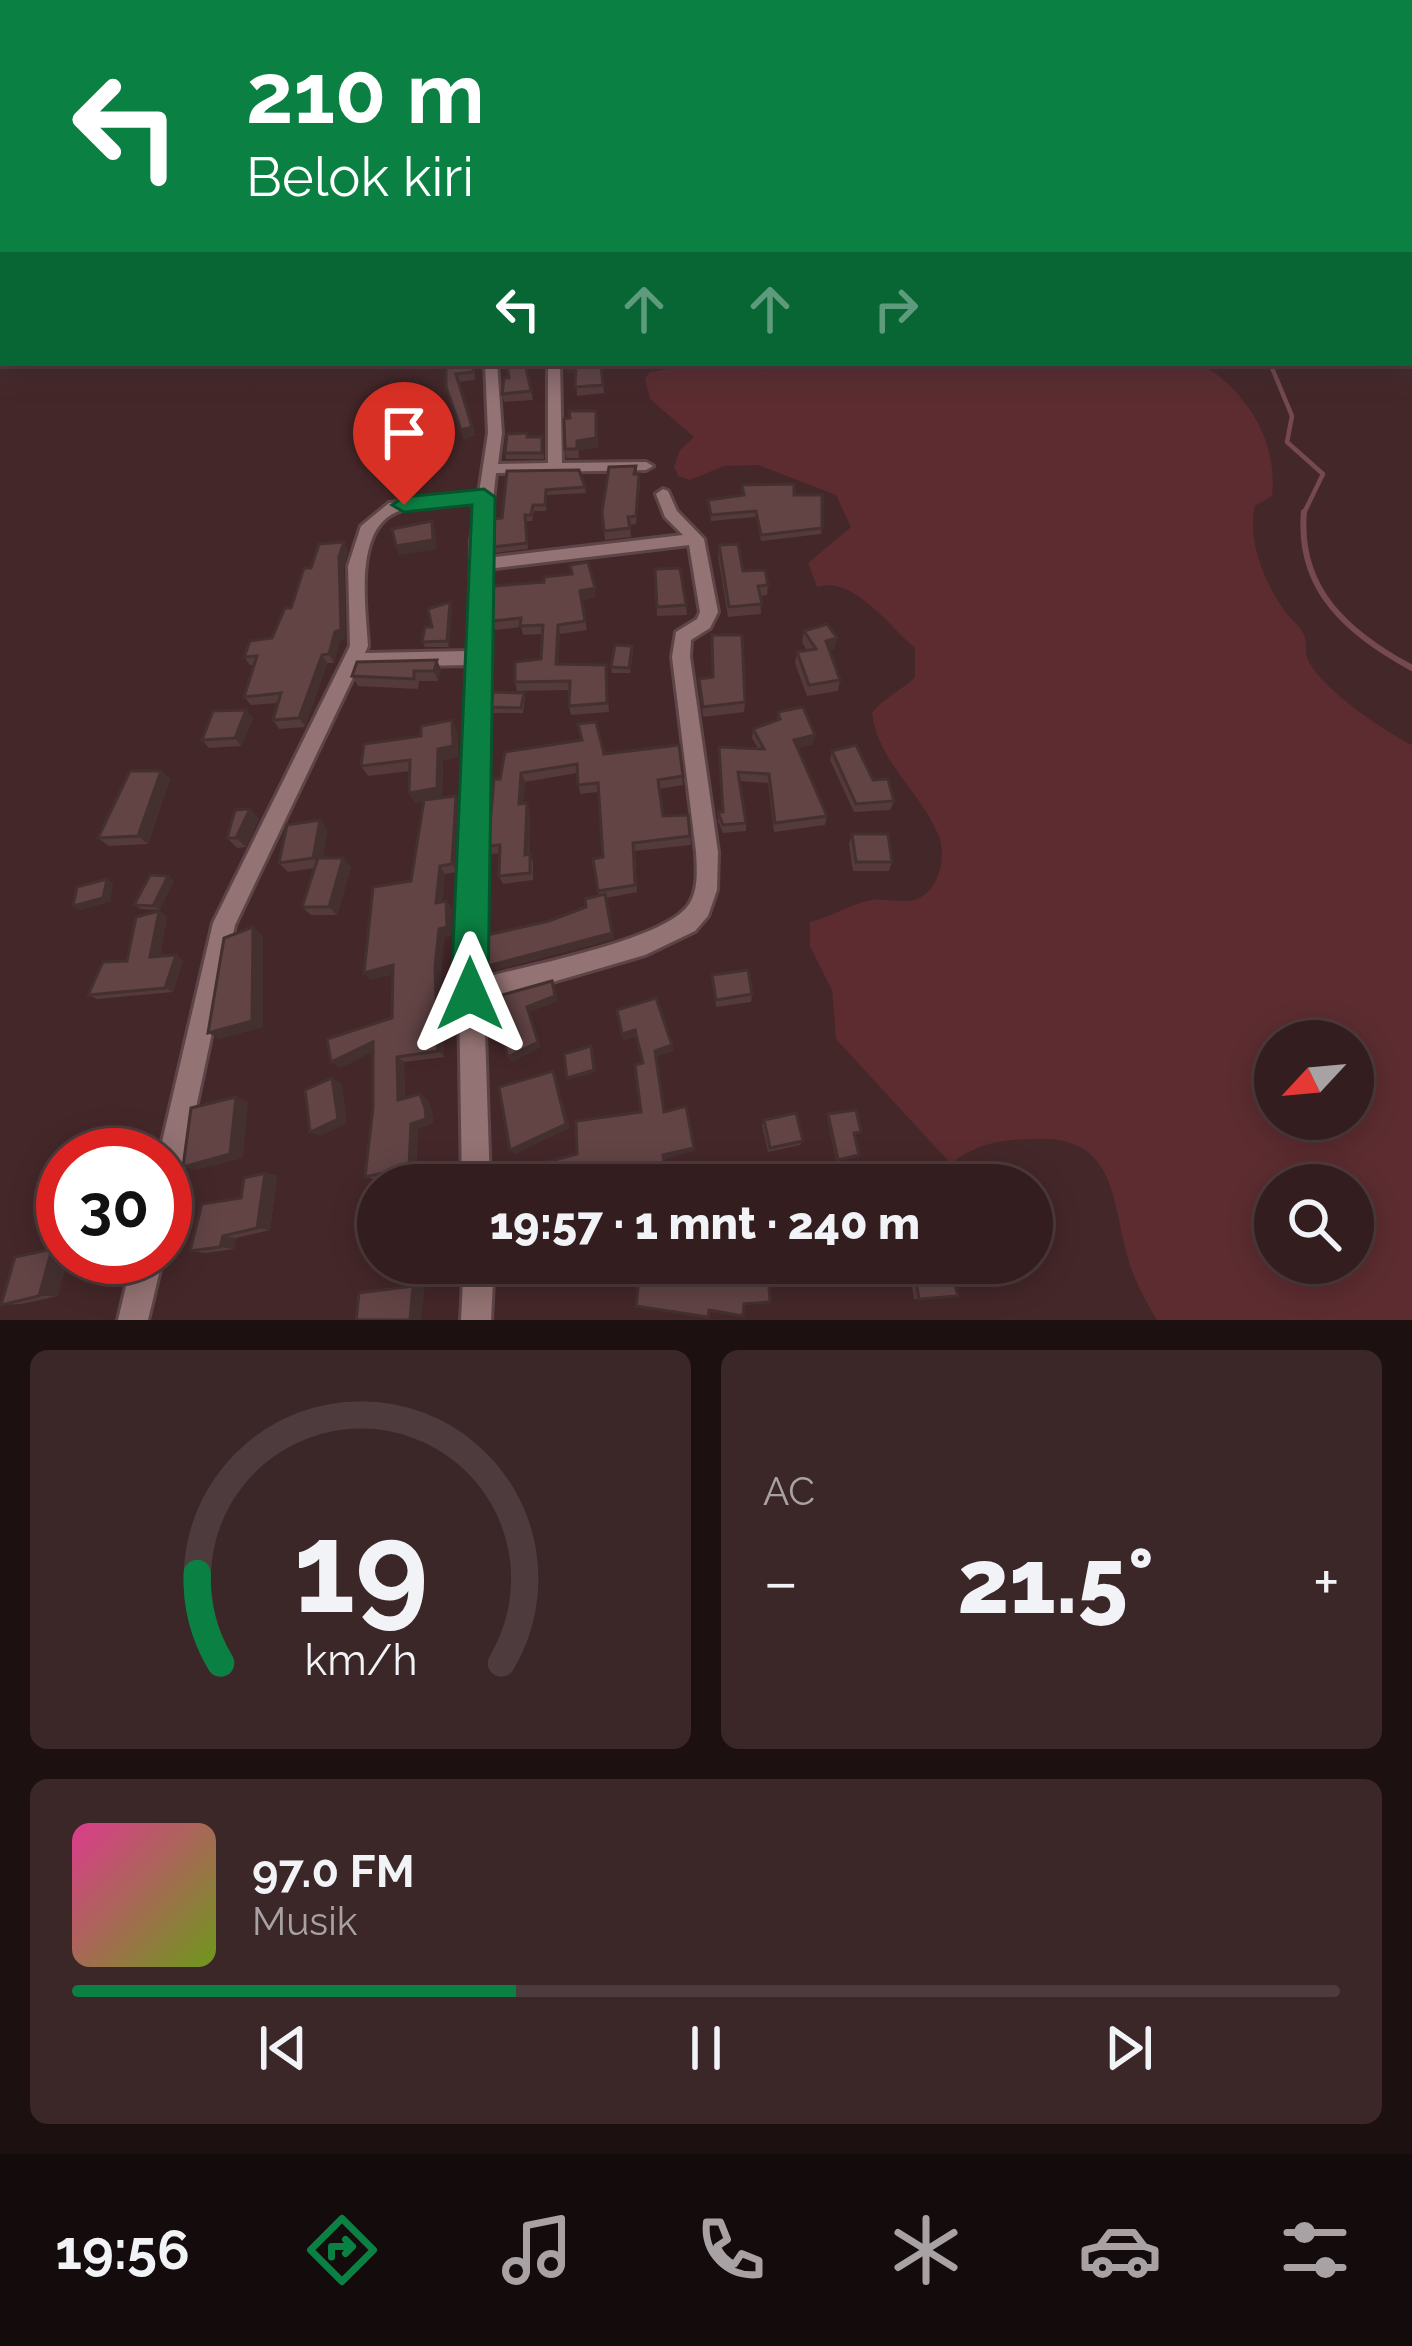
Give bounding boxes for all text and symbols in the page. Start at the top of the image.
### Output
text: 210 m [246,44,485,143]
icon: left [48,48,204,204]
text: Belok kiri [246,145,474,209]
icon: left [485,276,551,342]
icon: ahead [611,276,677,342]
icon: ahead [737,276,803,342]
icon: right [863,276,929,342]
pin [353,382,455,505]
icon: arrive [371,400,437,466]
position arrow [407,931,533,1057]
north arrow [1254,1020,1374,1140]
map controls [1254,1020,1374,1284]
speed limit sign: 30 [36,1128,192,1284]
button: search [1254,1164,1374,1284]
text: 19:57 · 1 mnt · 240 m [490,1197,920,1250]
text: AC [763,1468,815,1514]
text: 19 [293,1495,428,1641]
text: 21.5° [957,1528,1154,1634]
text: − [763,1543,799,1620]
text: + [1313,1543,1340,1620]
text: km/h [304,1634,417,1684]
text: 97.0 FM [252,1845,415,1898]
text: Musik [252,1898,357,1944]
icon: previous [250,2015,316,2081]
icon: pause [673,2015,739,2081]
icon: next [1096,2015,1162,2081]
icon: directions [300,2208,384,2292]
icon: music [495,2208,579,2292]
icon: phone [689,2208,773,2292]
icon: climate [884,2208,968,2292]
icon: car [1078,2208,1162,2292]
icon: filters [1273,2208,1357,2292]
text: 19:56 [55,2218,190,2282]

